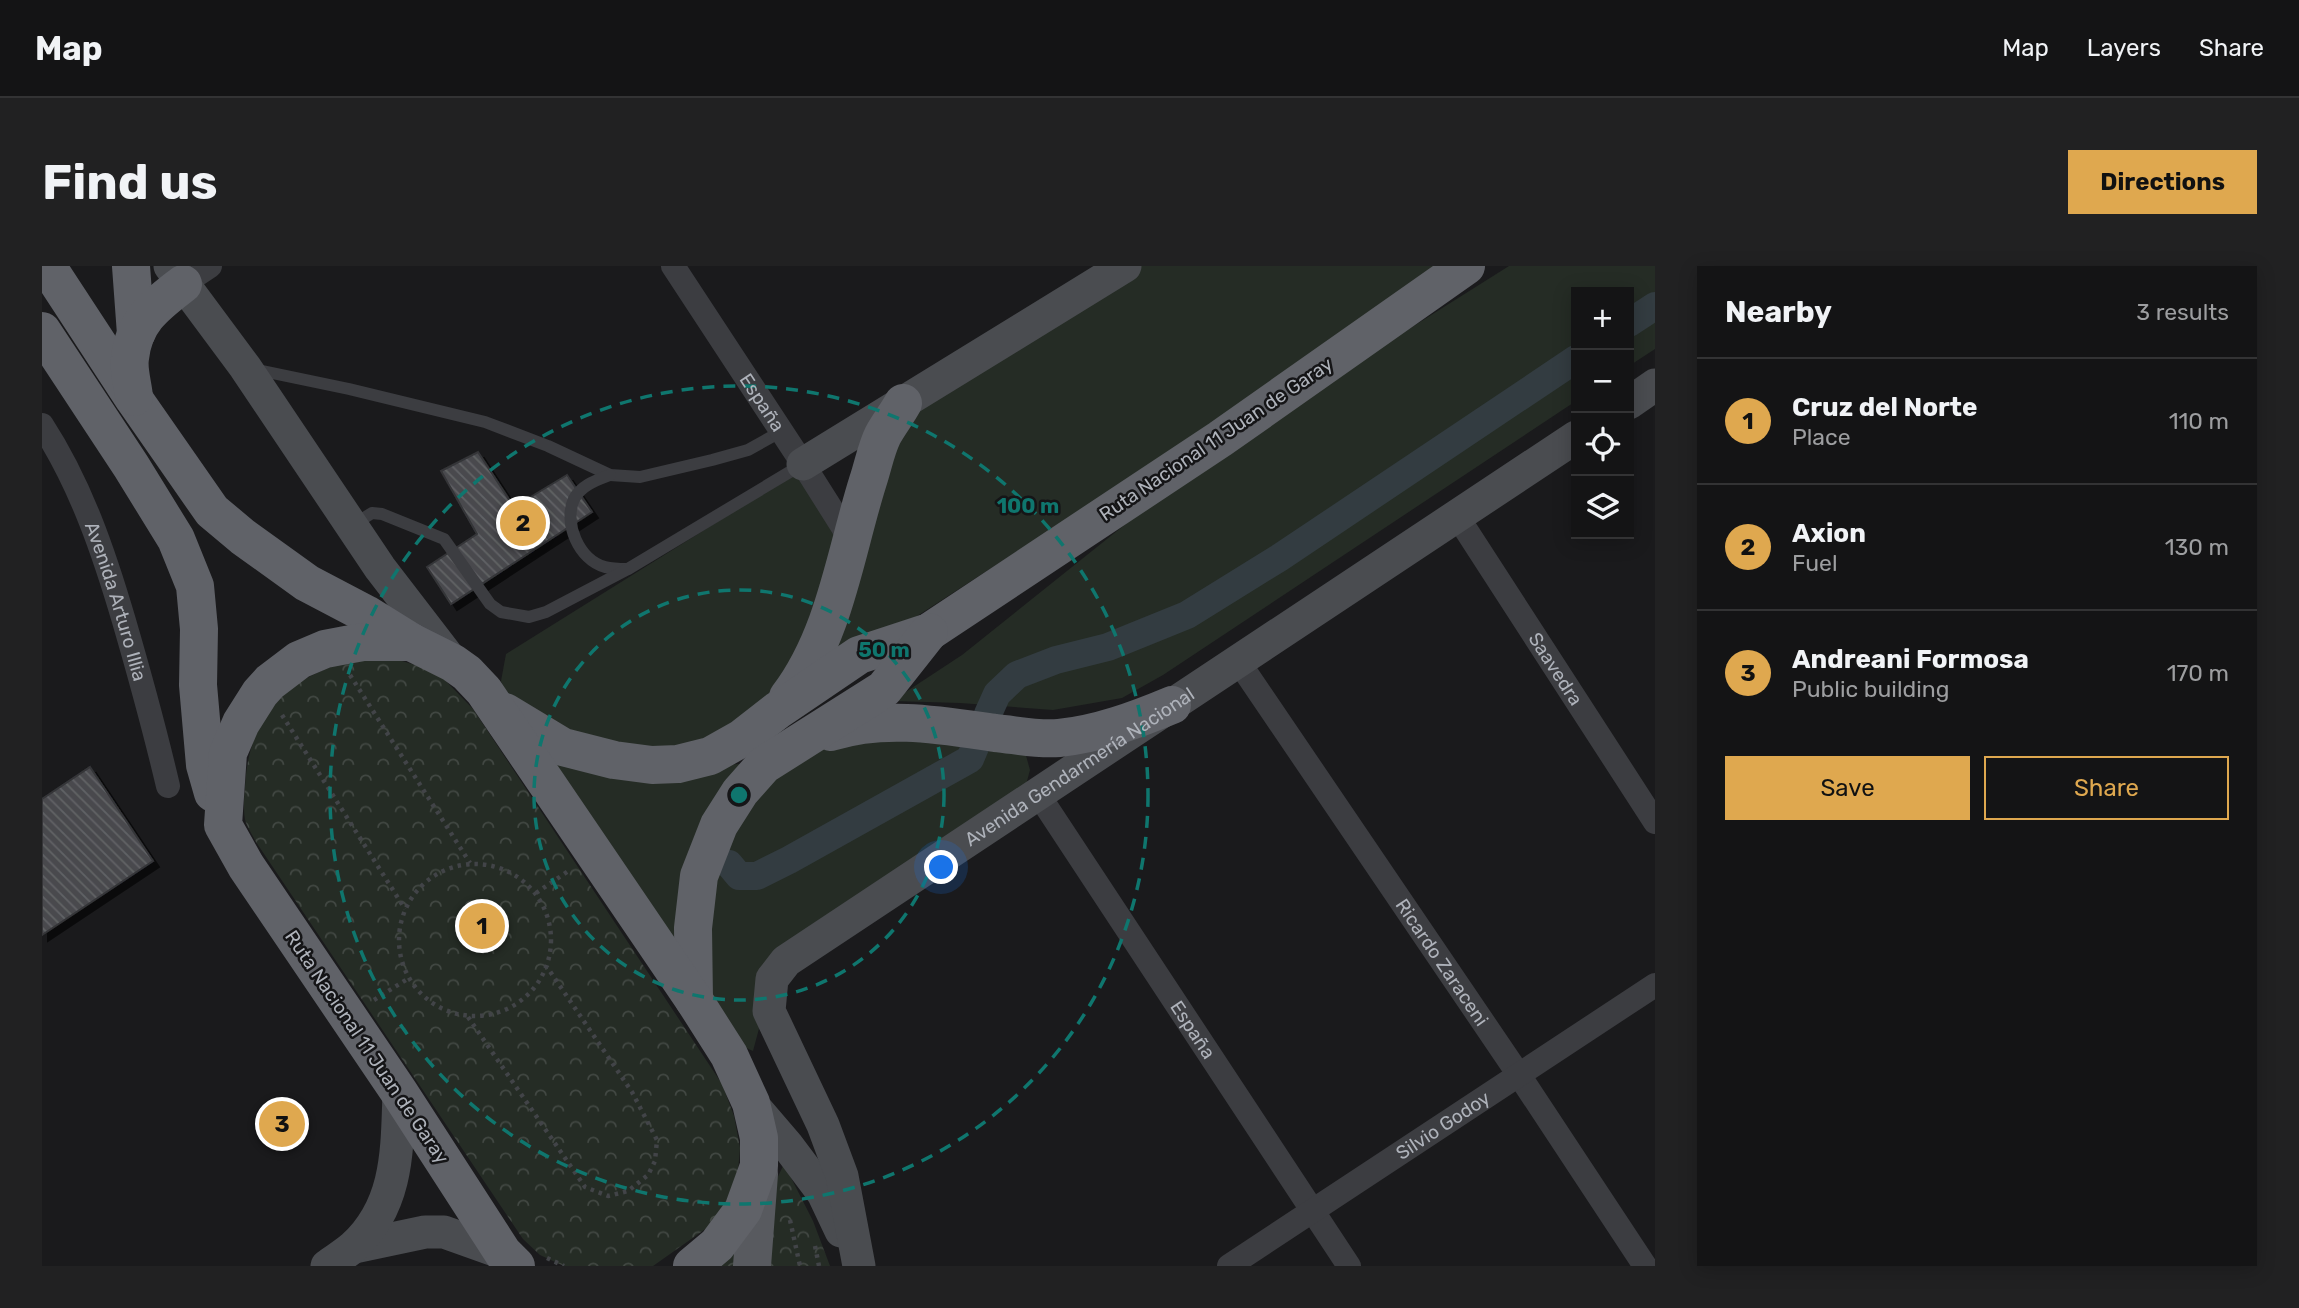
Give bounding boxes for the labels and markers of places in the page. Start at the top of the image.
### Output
pin: 2 [500,497,546,549]
centre of rings [727,783,751,807]
pin: 1 [459,900,505,952]
pin: 3 [259,1098,305,1150]

